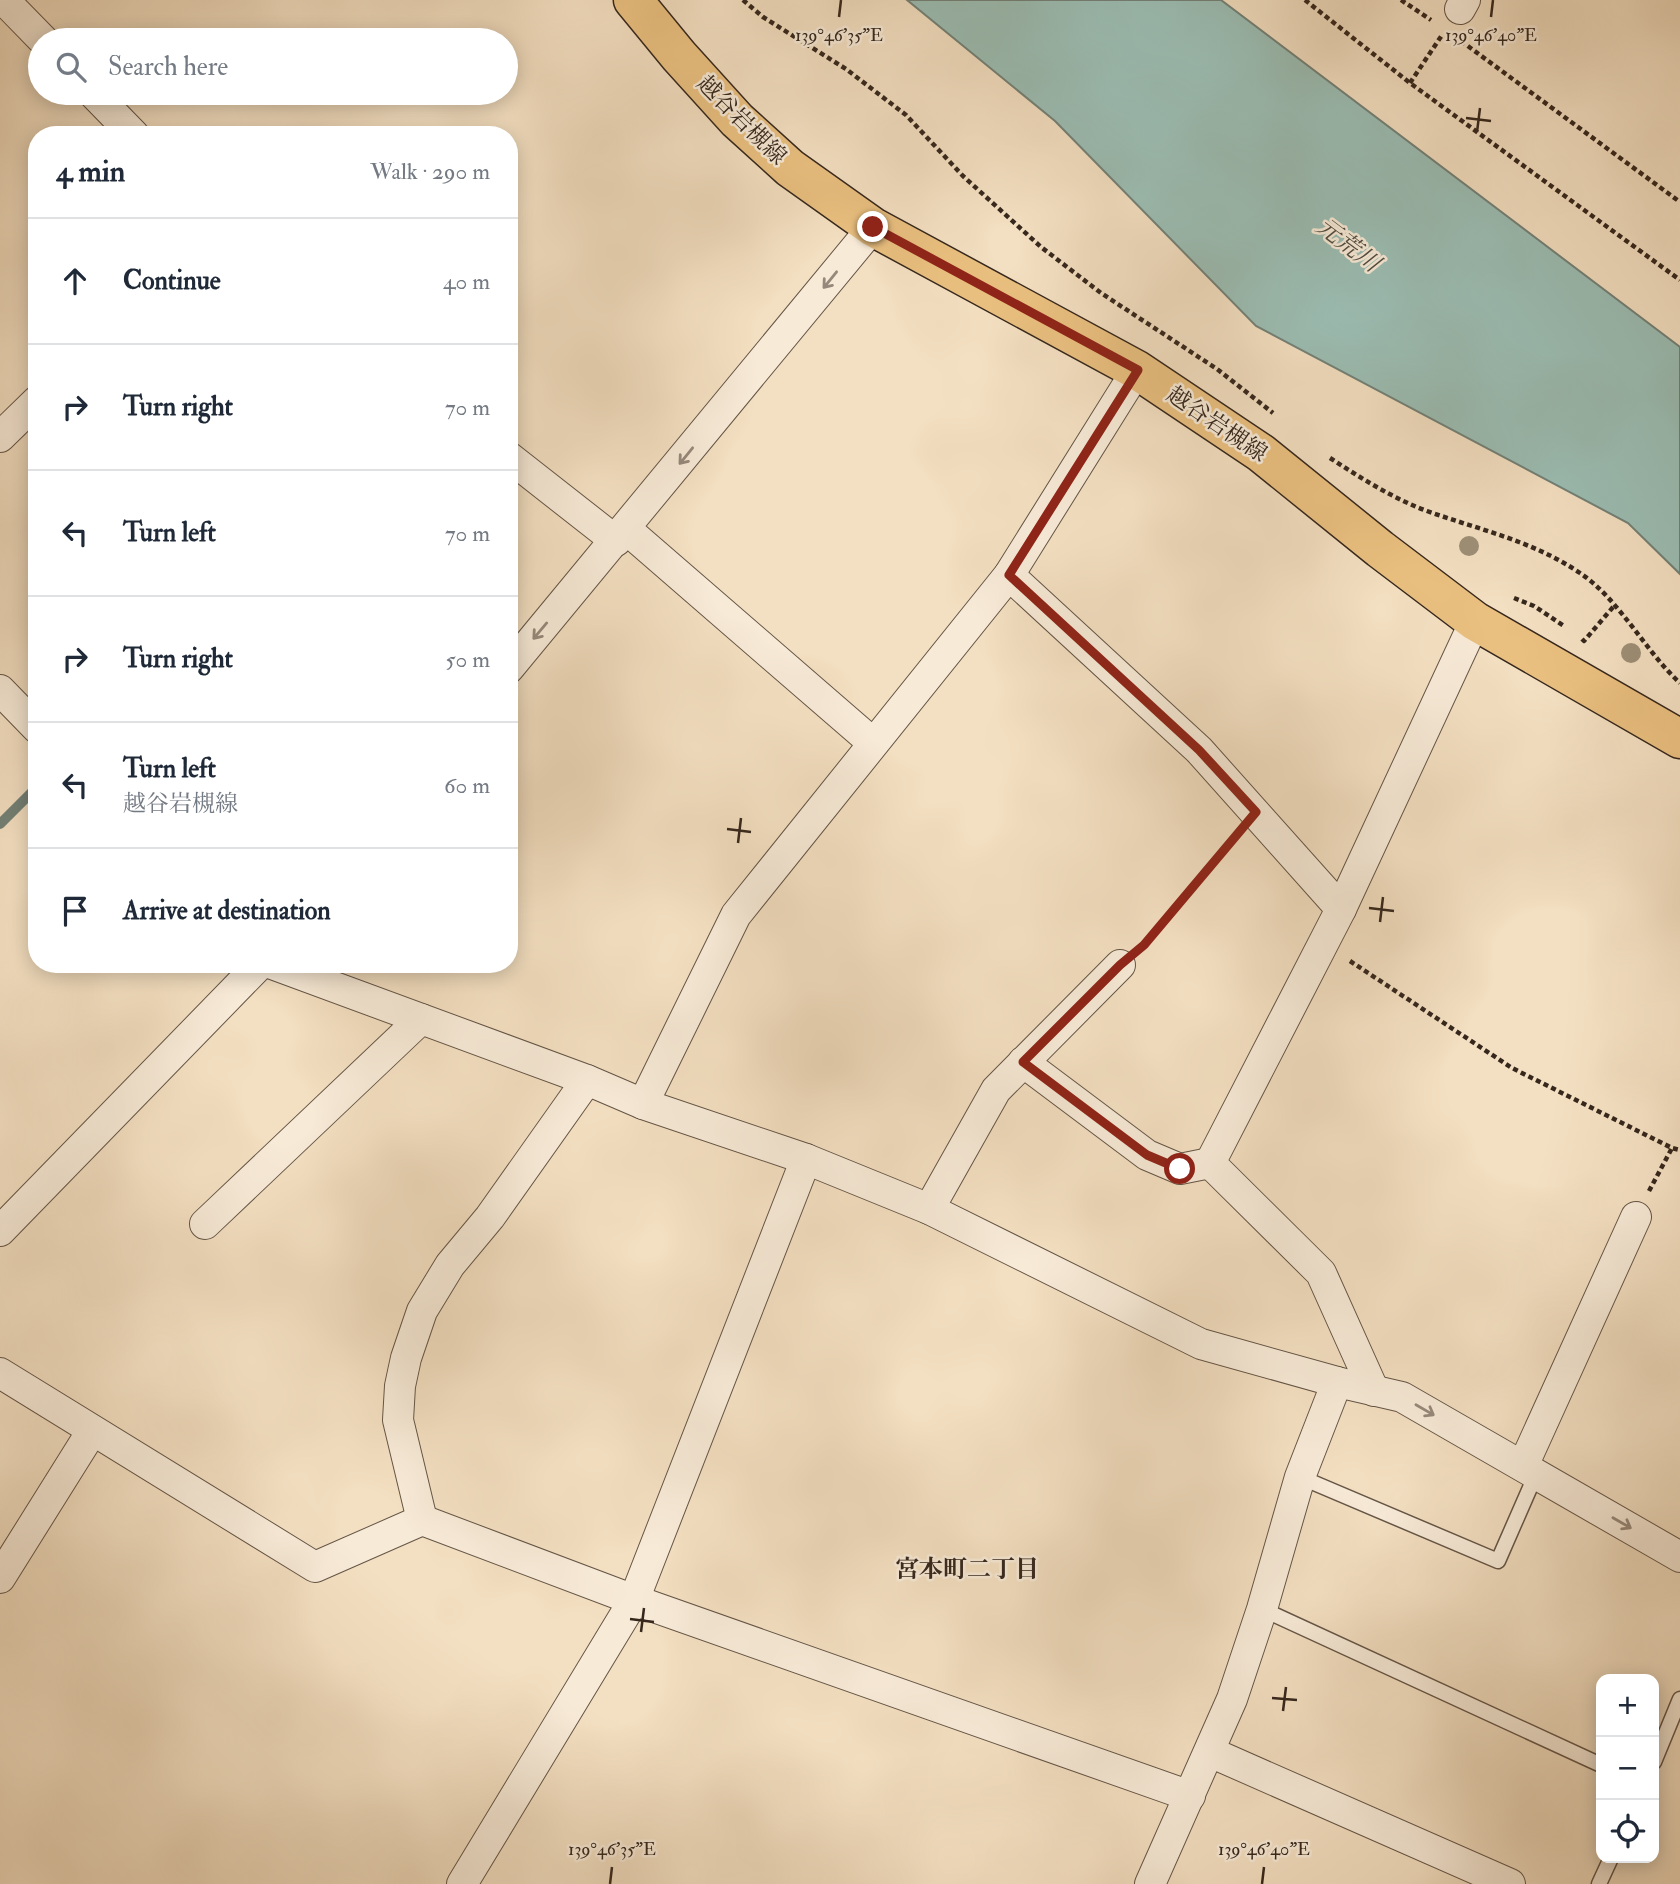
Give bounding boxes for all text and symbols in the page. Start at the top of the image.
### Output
text: 139°46'35"E [795,24,883,47]
text: 139°46'40"E [1445,24,1537,47]
search box [28,28,518,105]
icon: search [52,48,90,86]
text: Search here [108,51,228,83]
street label: 越谷岩槻線 [691,69,793,171]
text: 4 min [56,153,125,190]
text: Walk · 290 m [370,157,490,186]
route end [857,211,888,242]
water label: 元荒川 [1310,211,1388,281]
icon: ahead [56,262,94,300]
text: Continue [123,265,221,297]
text: 40 m [443,267,490,296]
one-way arrow [822,271,838,289]
street label: 越谷岩槻線 [1161,380,1273,468]
icon: right [56,388,94,426]
text: Turn right [123,391,233,423]
text: 70 m [445,393,490,422]
one-way arrow [678,447,694,465]
icon: left [56,514,94,552]
text: Turn left [123,517,216,549]
text: 70 m [445,519,490,548]
one-way arrow [533,622,548,640]
icon: right [56,640,94,678]
text: Turn right [123,643,233,675]
text: 50 m [446,645,490,674]
text: Turn left [123,753,216,785]
icon: left [56,766,94,804]
text: 60 m [444,771,490,800]
text: 越谷岩槻線 [123,789,238,818]
icon: arrive [56,892,94,930]
text: Arrive at destination [123,895,331,927]
route start [1164,1153,1195,1184]
one-way arrow [1414,1403,1434,1417]
one-way arrow [1612,1517,1632,1531]
district label: 宮本町二丁目 [895,1554,1039,1585]
map controls [1596,1674,1659,1863]
button: + [1596,1674,1659,1737]
button: − [1596,1737,1659,1800]
button: locate [1596,1800,1659,1863]
text: 139°46'35"E [568,1838,656,1861]
text: 139°46'40"E [1218,1838,1310,1861]

